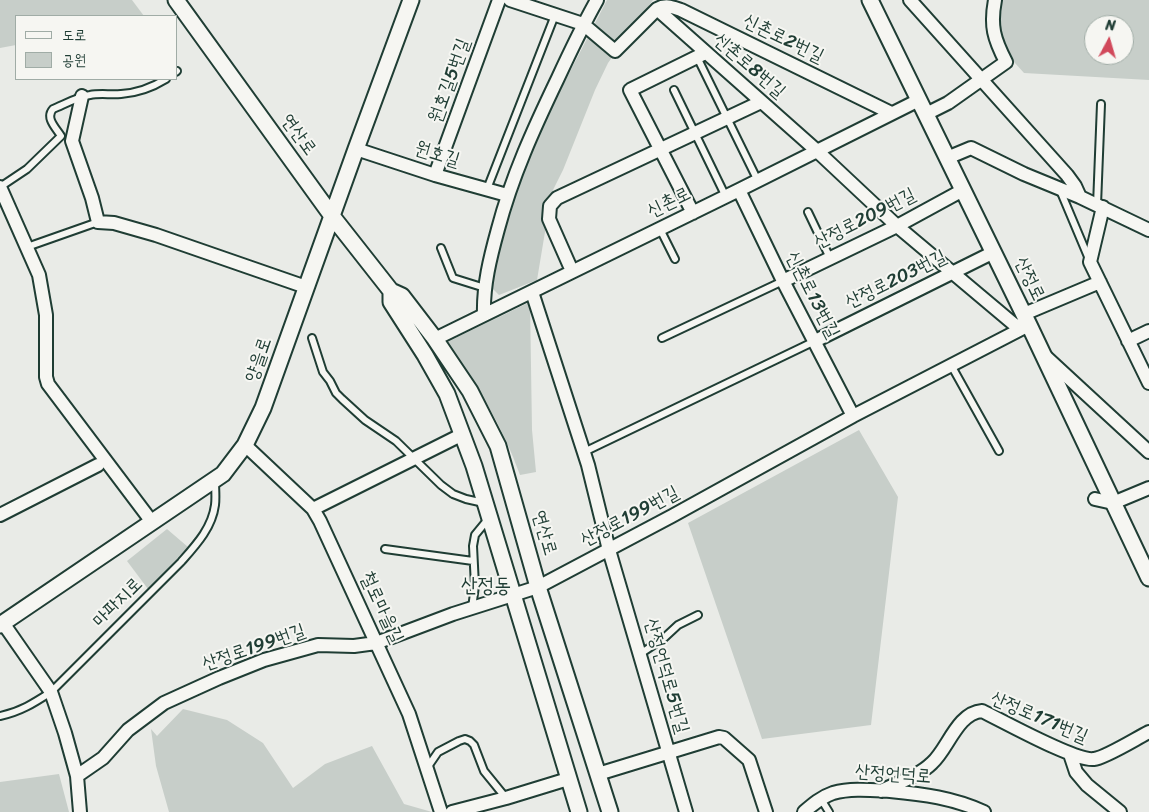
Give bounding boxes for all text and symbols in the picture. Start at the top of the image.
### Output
street label: 신촌로2번길 [739,10,827,68]
text: N [1104,13,1117,39]
legend [15,15,178,80]
north arrow [1084,15,1134,65]
text: 도로 [62,22,86,48]
street label: 신촌로8번길 [708,29,790,103]
street label: 원호길5번길 [424,36,476,126]
text: 공원 [62,47,86,73]
street label: 연산로 [275,110,321,160]
street label: 원호길 [412,137,462,173]
street label: 신촌로 [643,183,695,223]
street label: 산정로209번길 [810,184,920,254]
street label: 산정로203번길 [842,246,950,314]
street label: 신촌로13번길 [780,247,844,343]
street label: 산정로 [1009,253,1049,305]
street label: 양을로 [241,335,277,385]
street label: 산정로199번길 [577,482,683,552]
street label: 연산로 [527,508,561,558]
street label: 철로마을길 [355,569,407,647]
street label: 마파지로 [88,573,148,633]
district label: 산정동 [461,574,511,600]
street label: 산정언덕로5번길 [639,616,693,736]
street label: 산정로199번길 [199,620,309,676]
street label: 산정로171번길 [987,687,1091,749]
street label: 산정언덕로 [854,761,932,789]

